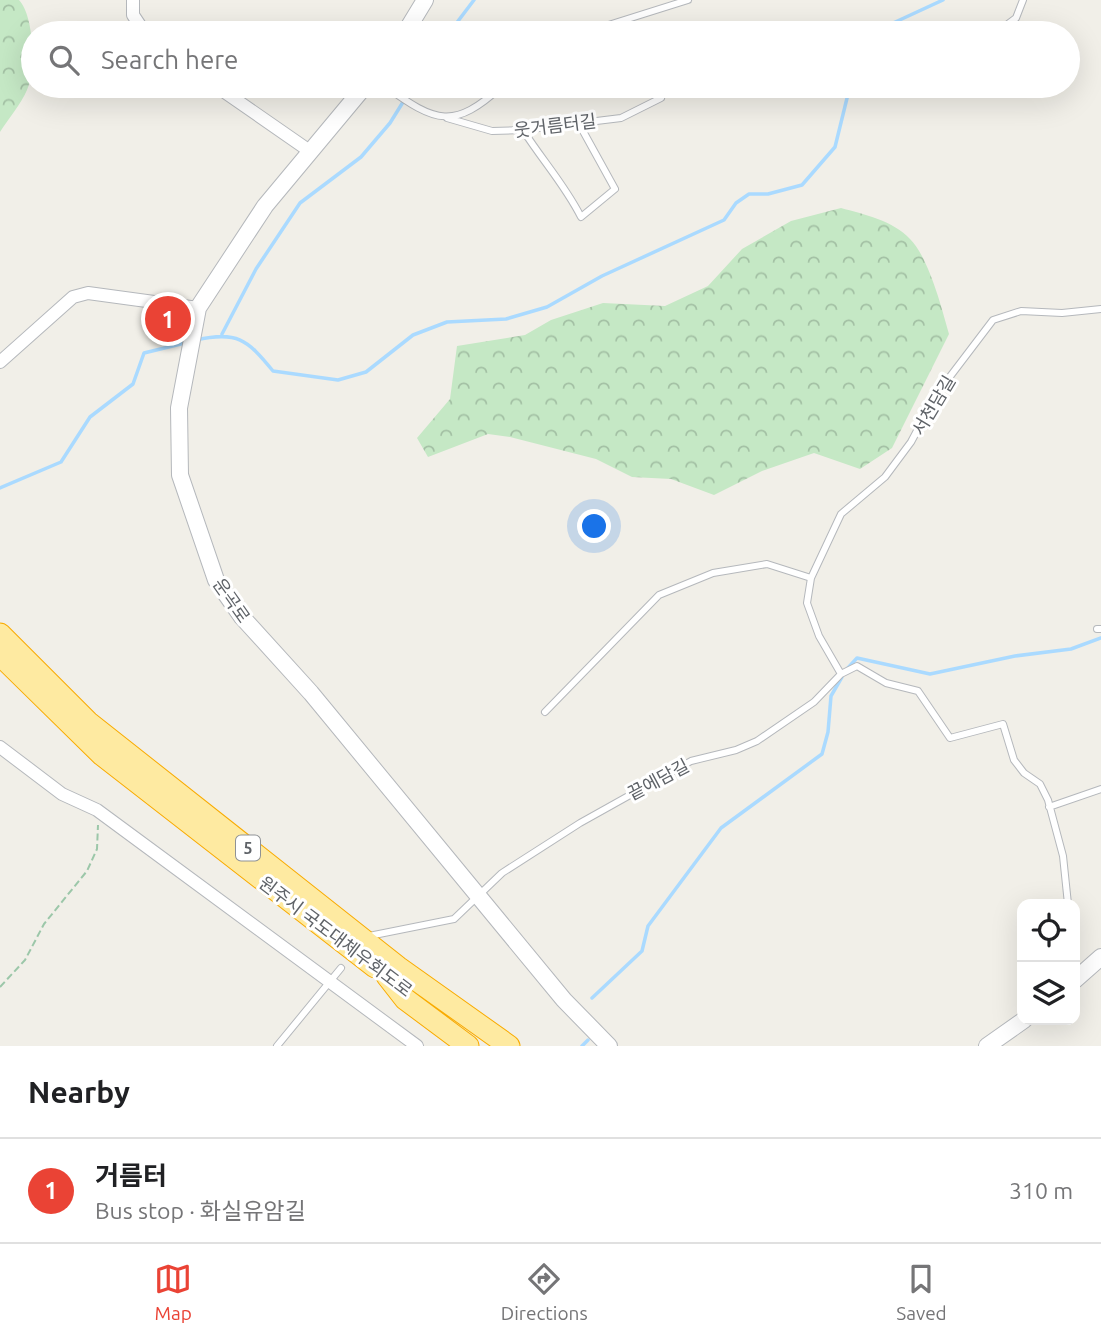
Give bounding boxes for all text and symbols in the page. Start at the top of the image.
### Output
search box [21,21,1080,98]
icon: search [45,41,83,79]
text: Search here [101,45,238,74]
street label: 웃거름터길 [513,110,597,140]
pin: 1 [145,293,191,345]
street label: 서천담길 [907,371,959,439]
your location [577,509,611,543]
street label: 운곡로 [210,574,254,626]
street label: 끝에담길 [624,755,692,803]
road number: 5 [236,835,260,860]
street label: 원주시 국도대체우회도로 [256,872,416,1000]
map controls [1017,899,1080,1025]
button: locate [1017,899,1080,962]
button: layers [1017,962,1080,1025]
text: Nearby [28,1075,130,1109]
text: 거름터 [95,1161,167,1190]
text: 1 [45,1178,57,1203]
text: 310 m [1009,1178,1073,1203]
text: Bus stop · 화실유암길 [95,1198,306,1223]
tab: Map [154,1260,192,1324]
tab: Directions [501,1260,588,1324]
tab: Saved [896,1260,947,1324]

